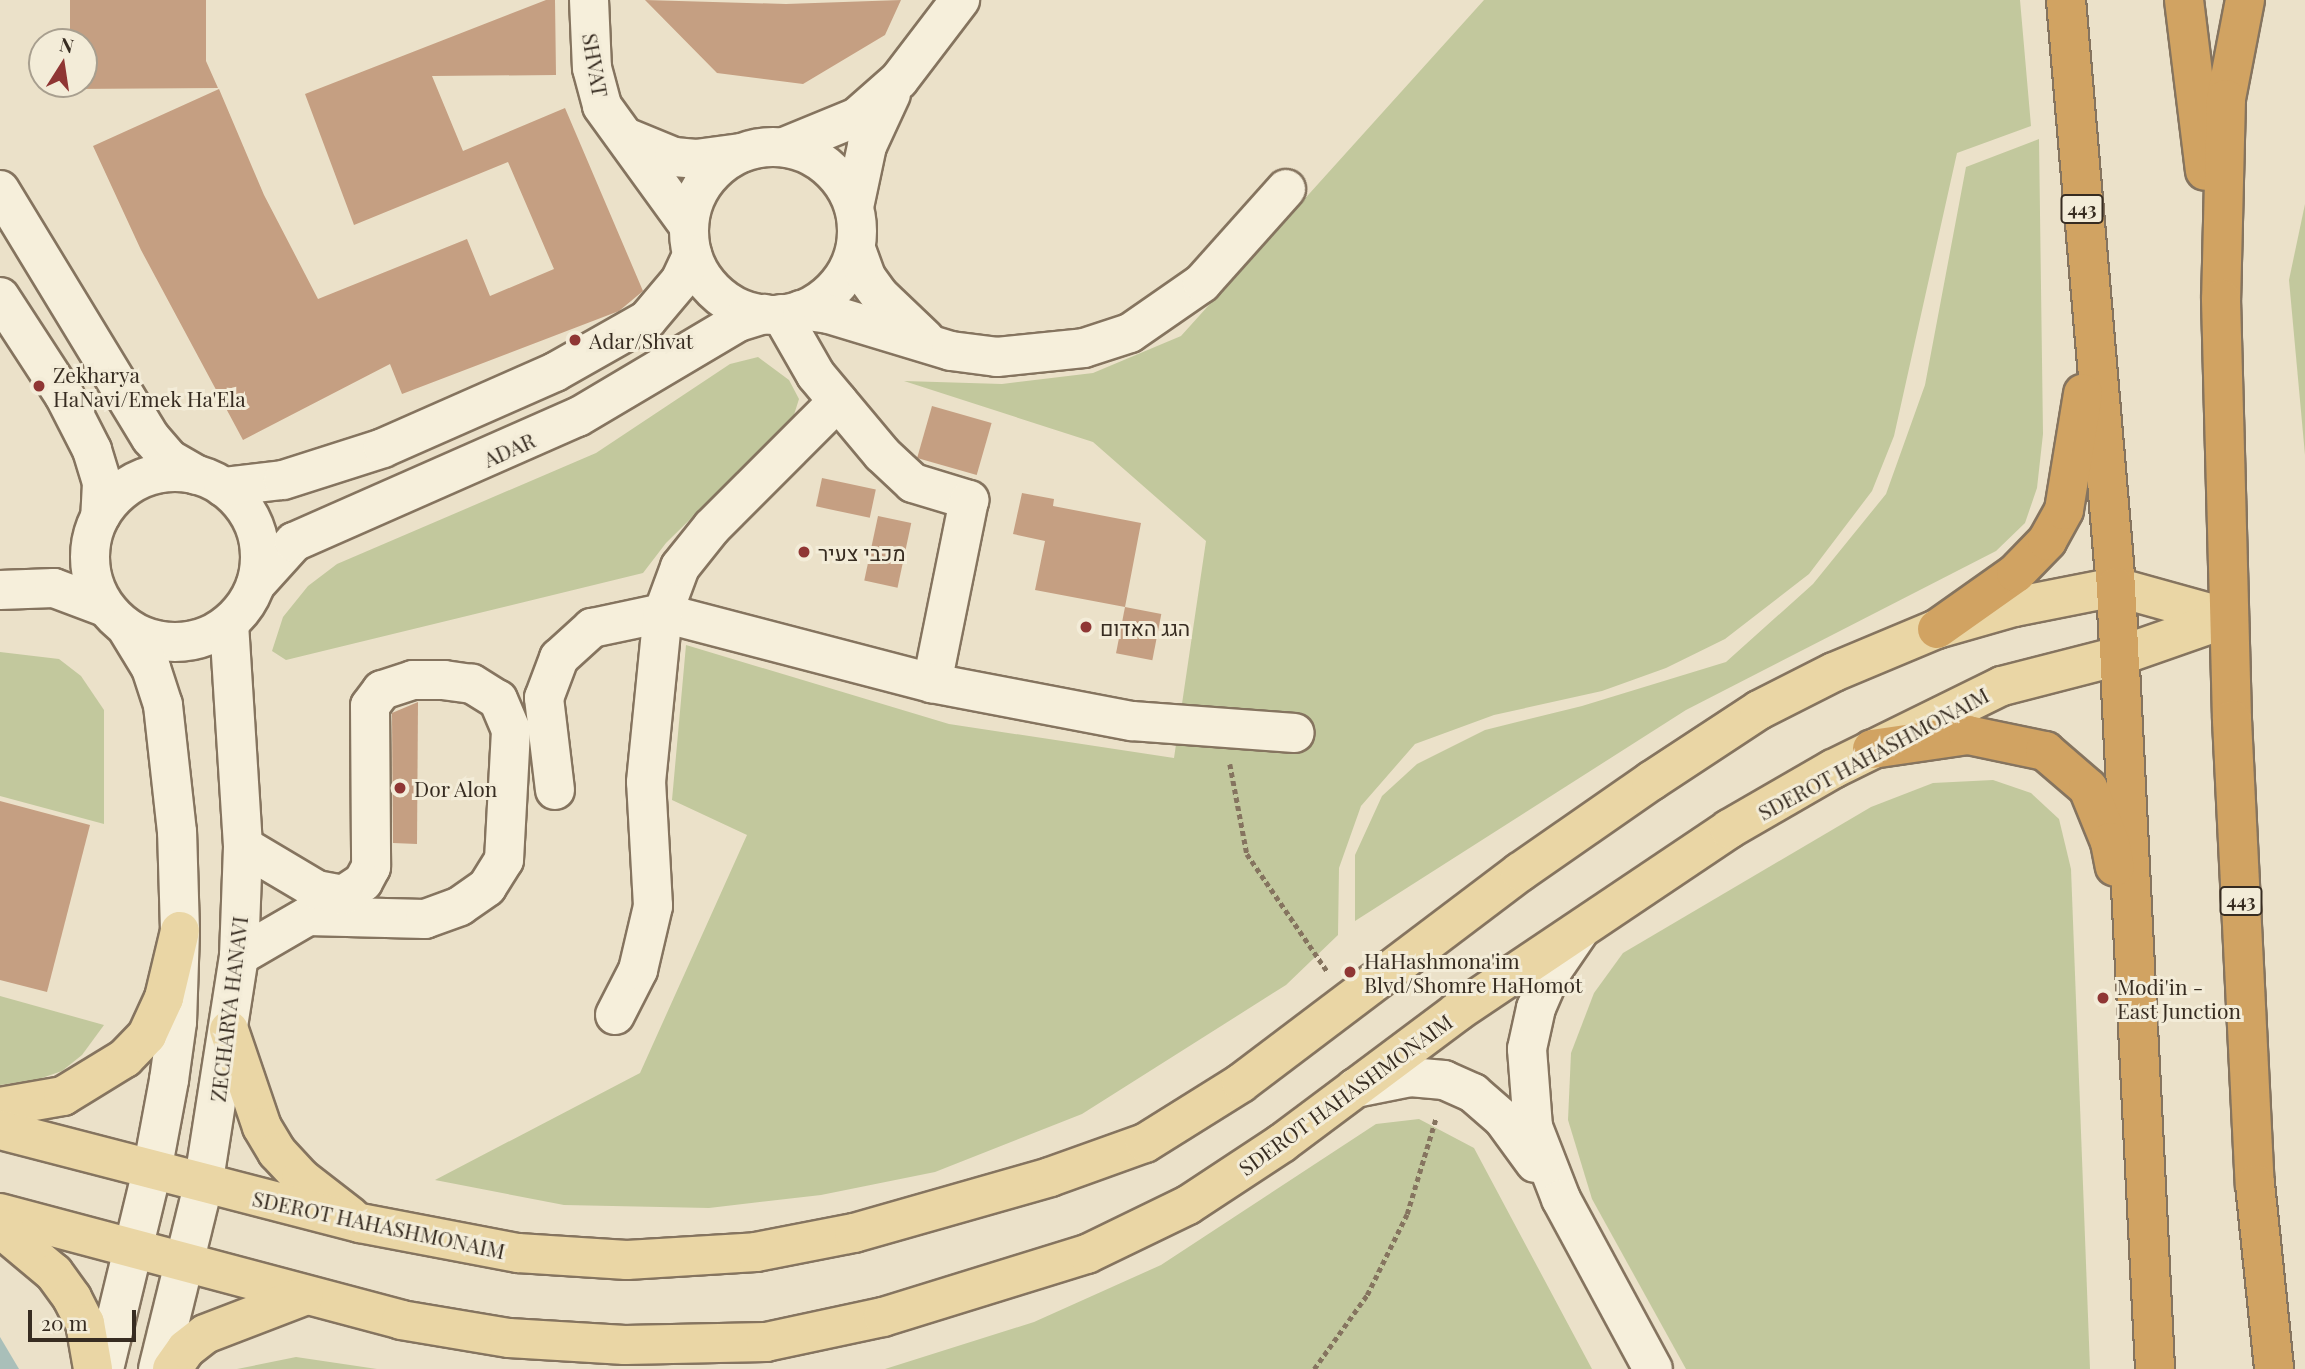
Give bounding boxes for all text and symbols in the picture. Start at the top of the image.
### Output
north arrow [28,28,98,98]
text: N [58,30,76,59]
street label: SHVAT [578,31,614,99]
road number: 443 [2059,194,2105,224]
place label: Adar/Shvat [589,327,693,353]
marker: Adar/Shvat [567,332,583,348]
place label: Zekharya HaNavi/Emek Ha'Ela [53,361,246,411]
marker: Zekharya HaNavi/Emek Ha'Ela [31,378,47,394]
street label: ADAR [479,427,539,471]
place label: מכבי צעיר [818,539,906,565]
marker: מכבי צעיר [796,544,812,560]
place label: הגג האדום [1100,614,1190,640]
marker: הגג האדום [1078,619,1094,635]
street label: SDEROT HAHASHMONAIM [1753,681,1993,825]
place label: Dor Alon [414,775,498,801]
marker: Dor Alon [392,780,408,796]
road number: 443 [2218,886,2264,917]
street label: ZECHARYA HANAVI [204,915,252,1103]
place label: HaHashmona'im Blvd/Shomre HaHomot [1364,947,1582,997]
marker: HaHashmona'im Blvd/Shomre HaHomot [1342,964,1358,980]
place label: Modi'in - East Junction [2117,973,2241,1023]
marker: Modi'in - East Junction [2095,990,2111,1006]
street label: SDEROT HAHASHMONAIM [1233,1008,1457,1180]
street label: SDEROT HAHASHMONAIM [250,1185,508,1263]
scale bar [32,1296,140,1340]
text: 20 m [41,1308,88,1336]

